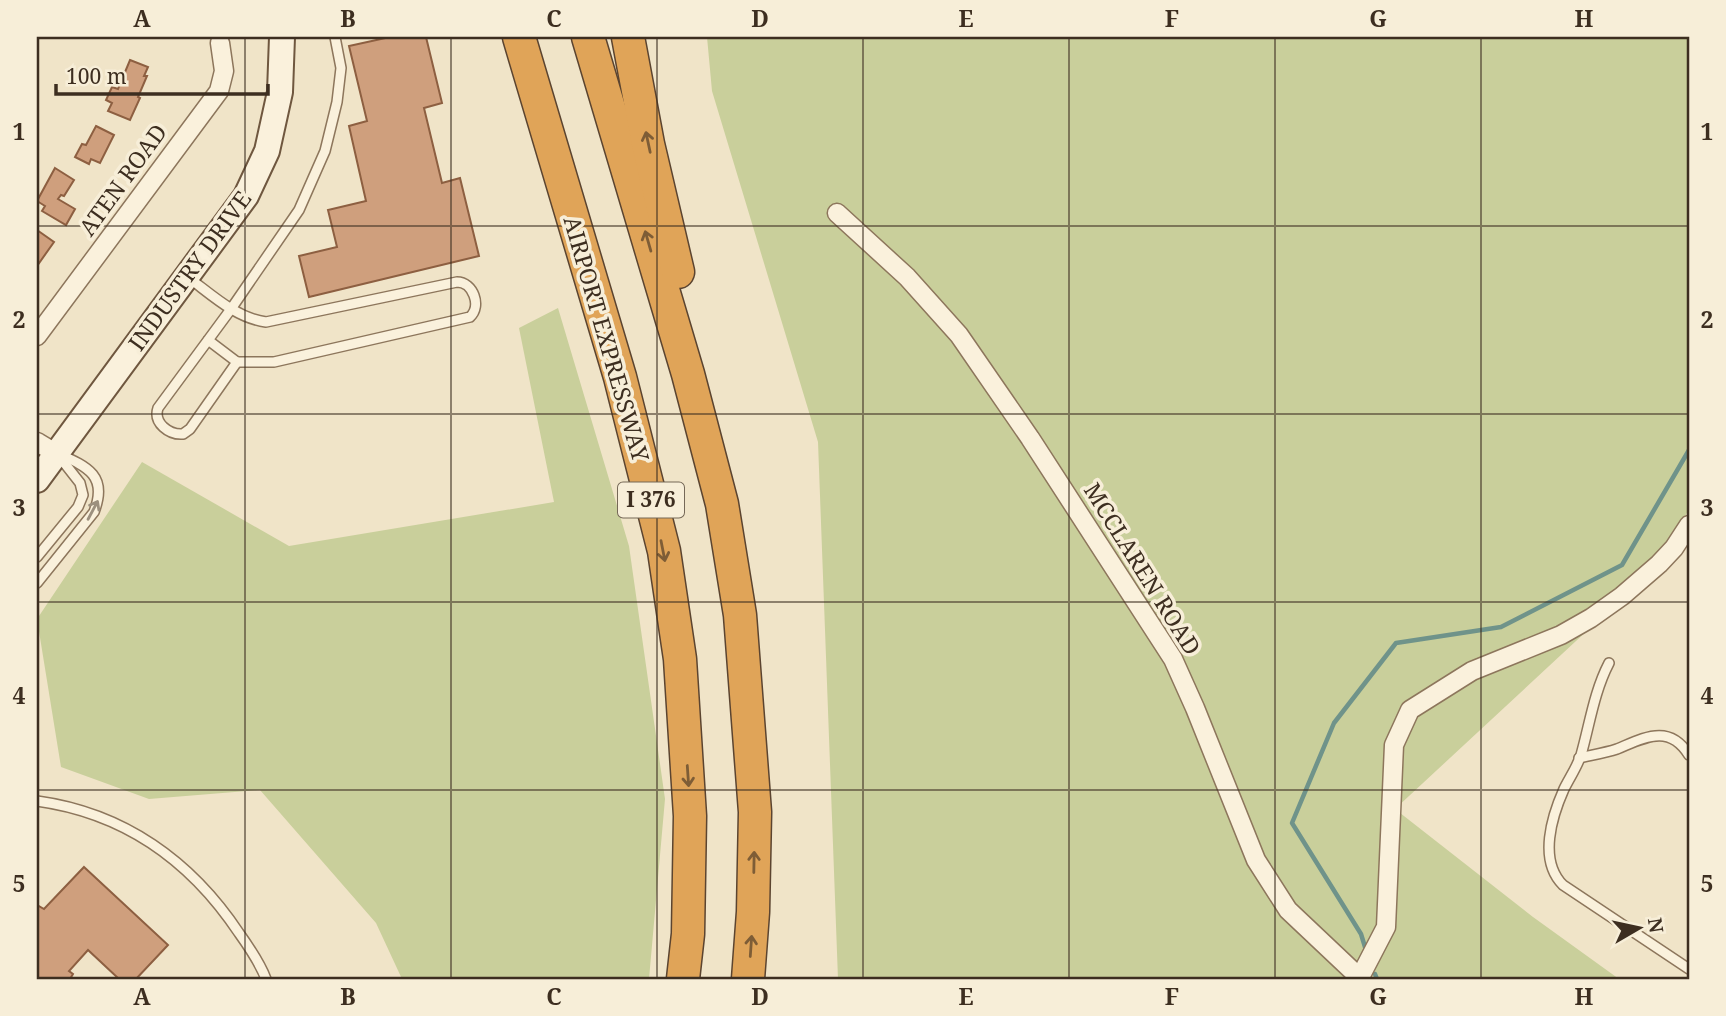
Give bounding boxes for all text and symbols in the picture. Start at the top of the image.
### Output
text: A [133,2,151,34]
text: B [340,2,356,34]
text: C [546,2,562,34]
text: D [751,2,769,34]
text: E [958,2,974,34]
text: F [1165,2,1179,34]
text: G [1369,2,1387,34]
text: H [1575,2,1594,34]
scale bar [56,52,268,96]
text: 100 m [66,62,127,90]
text: 1 [13,115,26,147]
text: 1 [1701,115,1714,147]
street label: ATEN ROAD [71,117,174,242]
one-way arrow [640,131,654,154]
street label: INDUSTRY DRIVE [120,184,258,357]
street label: AIRPORT EXPRESSWAY [557,212,658,466]
one-way arrow [641,230,654,252]
text: 2 [13,303,26,335]
text: 2 [1701,303,1714,335]
street label: MCCLAREN ROAD [1077,476,1209,661]
road number: I 376 [618,482,684,518]
text: 3 [13,491,26,523]
text: 3 [1701,491,1714,523]
one-way arrow [86,500,100,520]
one-way arrow [657,539,671,562]
text: 4 [13,679,26,711]
text: 4 [1701,679,1714,711]
one-way arrow [682,765,695,787]
one-way arrow [748,851,761,874]
text: 5 [13,867,26,899]
text: 5 [1701,867,1714,899]
north arrow [1604,894,1674,964]
text: N [1642,916,1670,935]
one-way arrow [745,935,758,958]
text: A [133,980,151,1012]
text: B [340,980,356,1012]
text: C [546,980,562,1012]
text: D [751,980,769,1012]
text: E [958,980,974,1012]
text: F [1165,980,1179,1012]
text: G [1369,980,1387,1012]
text: H [1575,980,1594,1012]

